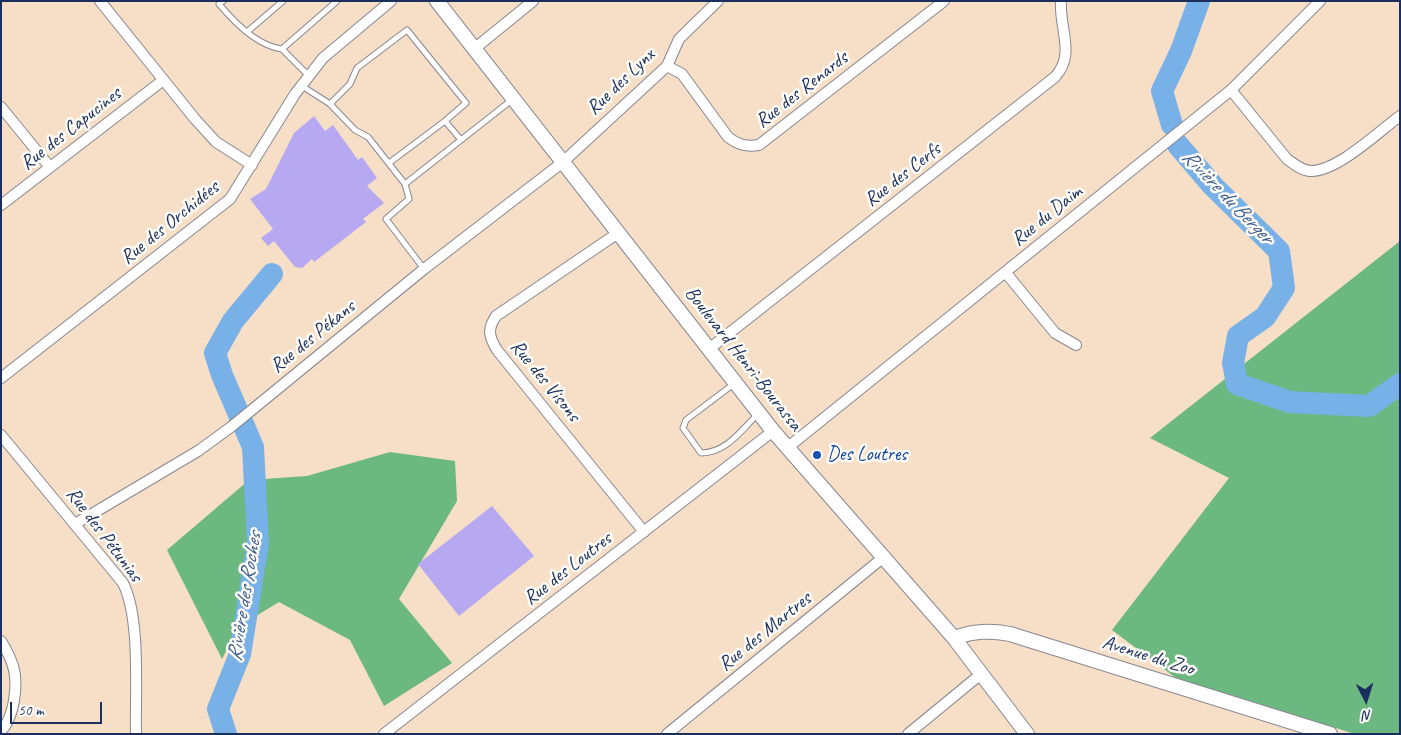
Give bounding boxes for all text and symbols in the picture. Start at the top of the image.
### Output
street label: Rue des Lynx [582,44,660,120]
street label: Rue des Renards [751,46,853,134]
street label: Rue des Capucines [16,82,126,176]
street label: Rue des Cerfs [860,138,946,212]
water label: Rivière du Berger [1176,145,1278,249]
street label: Rue des Orchidées [116,176,224,270]
street label: Rue du Daim [1007,180,1087,252]
street label: Boulevard Henri-Bourassa [679,282,807,436]
street label: Rue des Pékans [266,295,360,379]
street label: Rue des Visons [505,335,585,427]
place label: Des Loutres [827,443,907,467]
marker: Des Loutres [811,449,823,461]
street label: Rue des Pétunias [61,483,147,587]
street label: Rue des Loutres [519,527,617,611]
water label: Rivière des Roches [222,531,268,663]
street label: Rue des Martres [714,587,816,677]
street label: Avenue du Zoo [1099,631,1197,681]
north arrow [1341,675,1391,725]
scale bar [12,692,105,724]
text: 50 m [18,701,44,720]
text: N [1362,707,1372,724]

